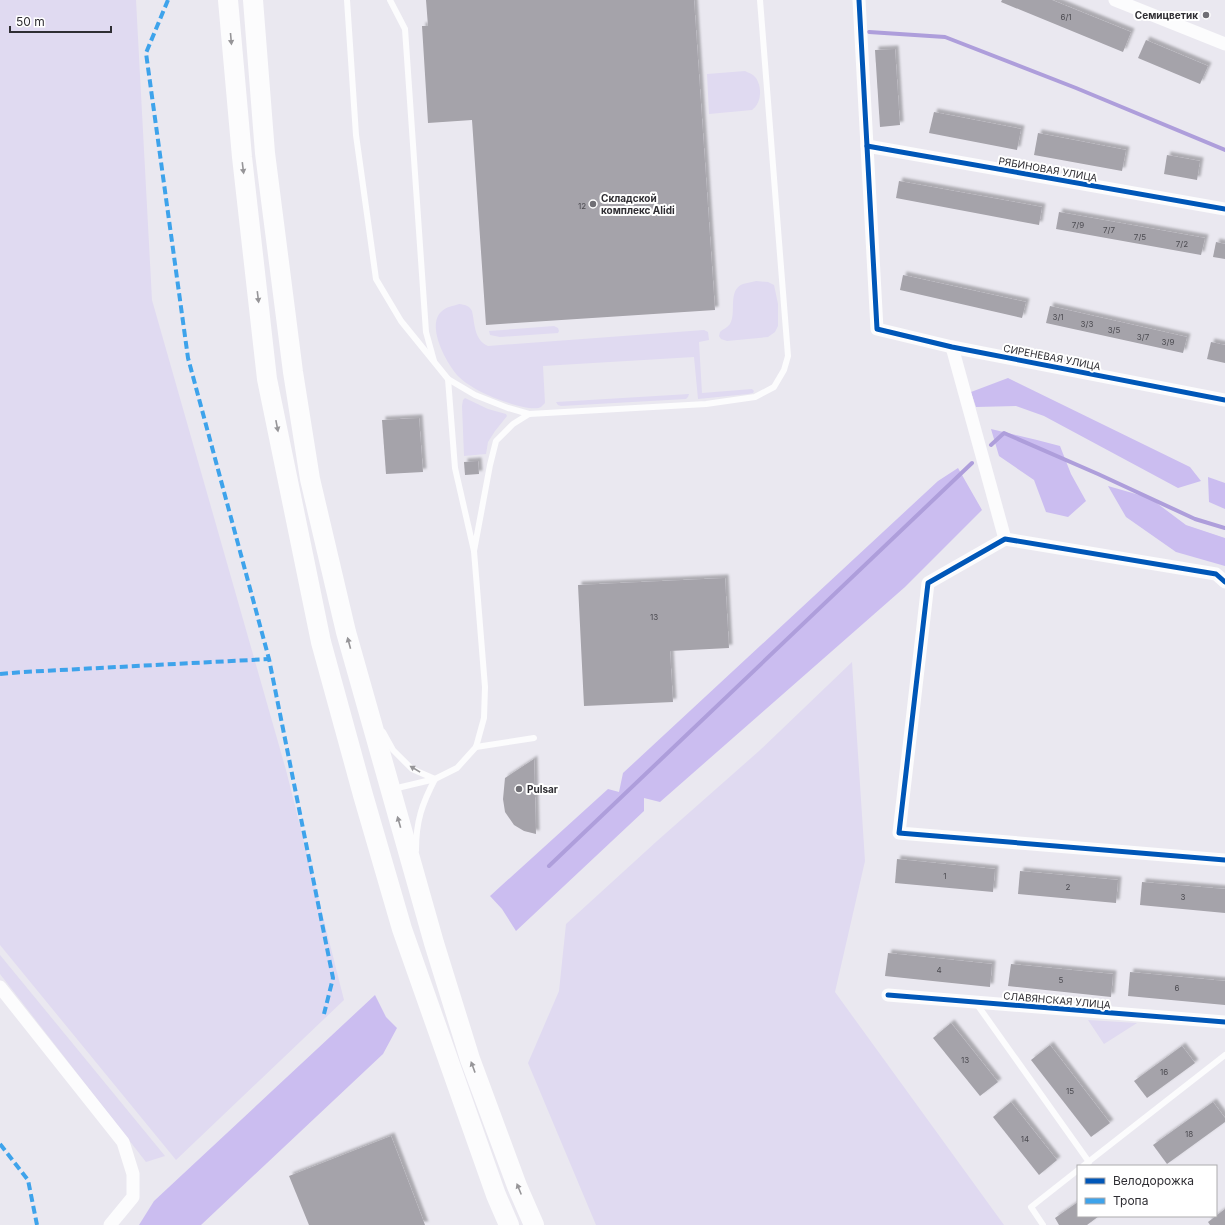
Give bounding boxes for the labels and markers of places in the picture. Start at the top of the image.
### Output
place label: Семицветик [1135,9,1198,21]
marker: Семицветик [1201,10,1211,20]
place label: Складской комплекс Alidi [601,192,675,216]
marker: Складской комплекс Alidi [588,199,598,209]
place label: Pulsar [527,783,558,795]
marker: Pulsar [514,784,524,794]

